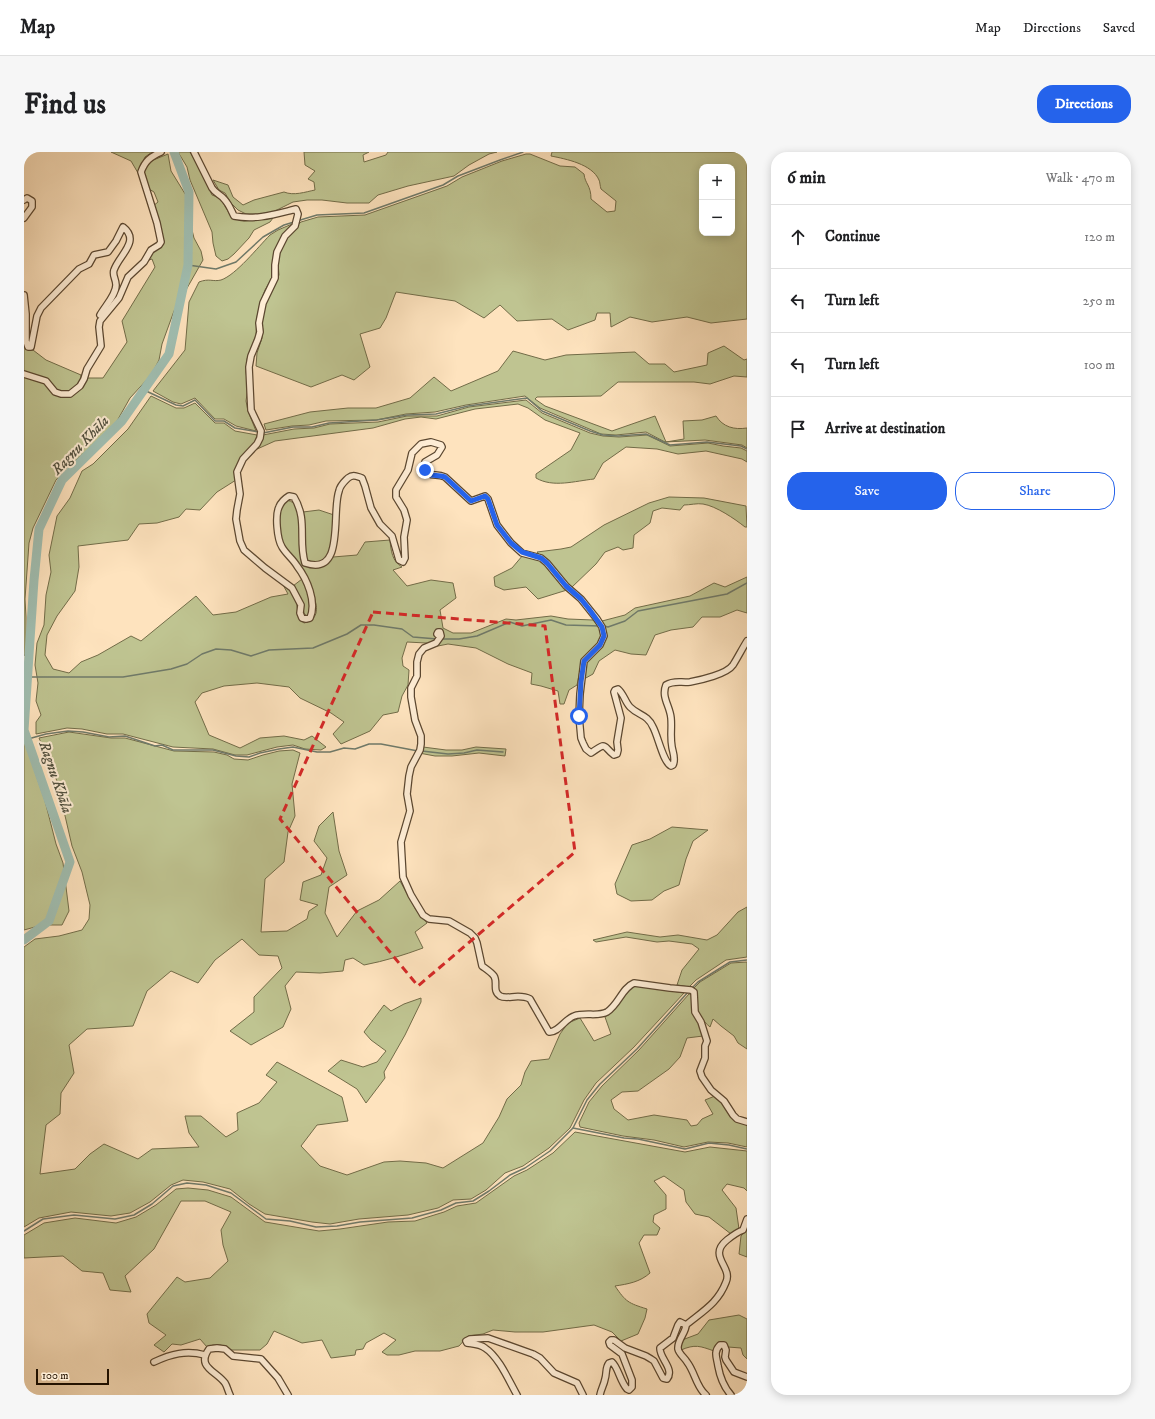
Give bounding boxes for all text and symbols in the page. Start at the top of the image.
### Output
text: Map [20,16,55,39]
text: Map [975,19,1001,37]
text: Directions [1023,19,1081,37]
text: Saved [1103,19,1135,37]
button: Directions [1037,85,1131,123]
text: Find us [24,87,106,122]
map controls [699,164,735,236]
button: + [699,164,735,200]
text: 6 min [787,167,826,189]
text: Walk · 470 m [1046,170,1115,186]
button: − [699,200,735,236]
icon: ahead [787,226,809,248]
text: Continue [825,227,880,246]
text: 120 m [1084,229,1115,245]
icon: left [787,290,809,312]
text: Turn left [825,291,879,310]
text: 250 m [1083,293,1115,309]
icon: left [787,354,809,376]
text: Turn left [825,355,879,374]
text: 100 m [1084,357,1115,373]
water label: Ragnu Khāla [47,412,113,480]
icon: arrive [787,418,809,440]
text: Arrive at destination [825,419,945,438]
route end [416,461,434,479]
button: Save [787,472,947,510]
button: Share [955,472,1115,510]
route start [570,707,588,725]
water label: Ragnu Khāla [34,738,77,816]
scale bar [36,1367,109,1386]
text: 100 m [42,1369,68,1383]

